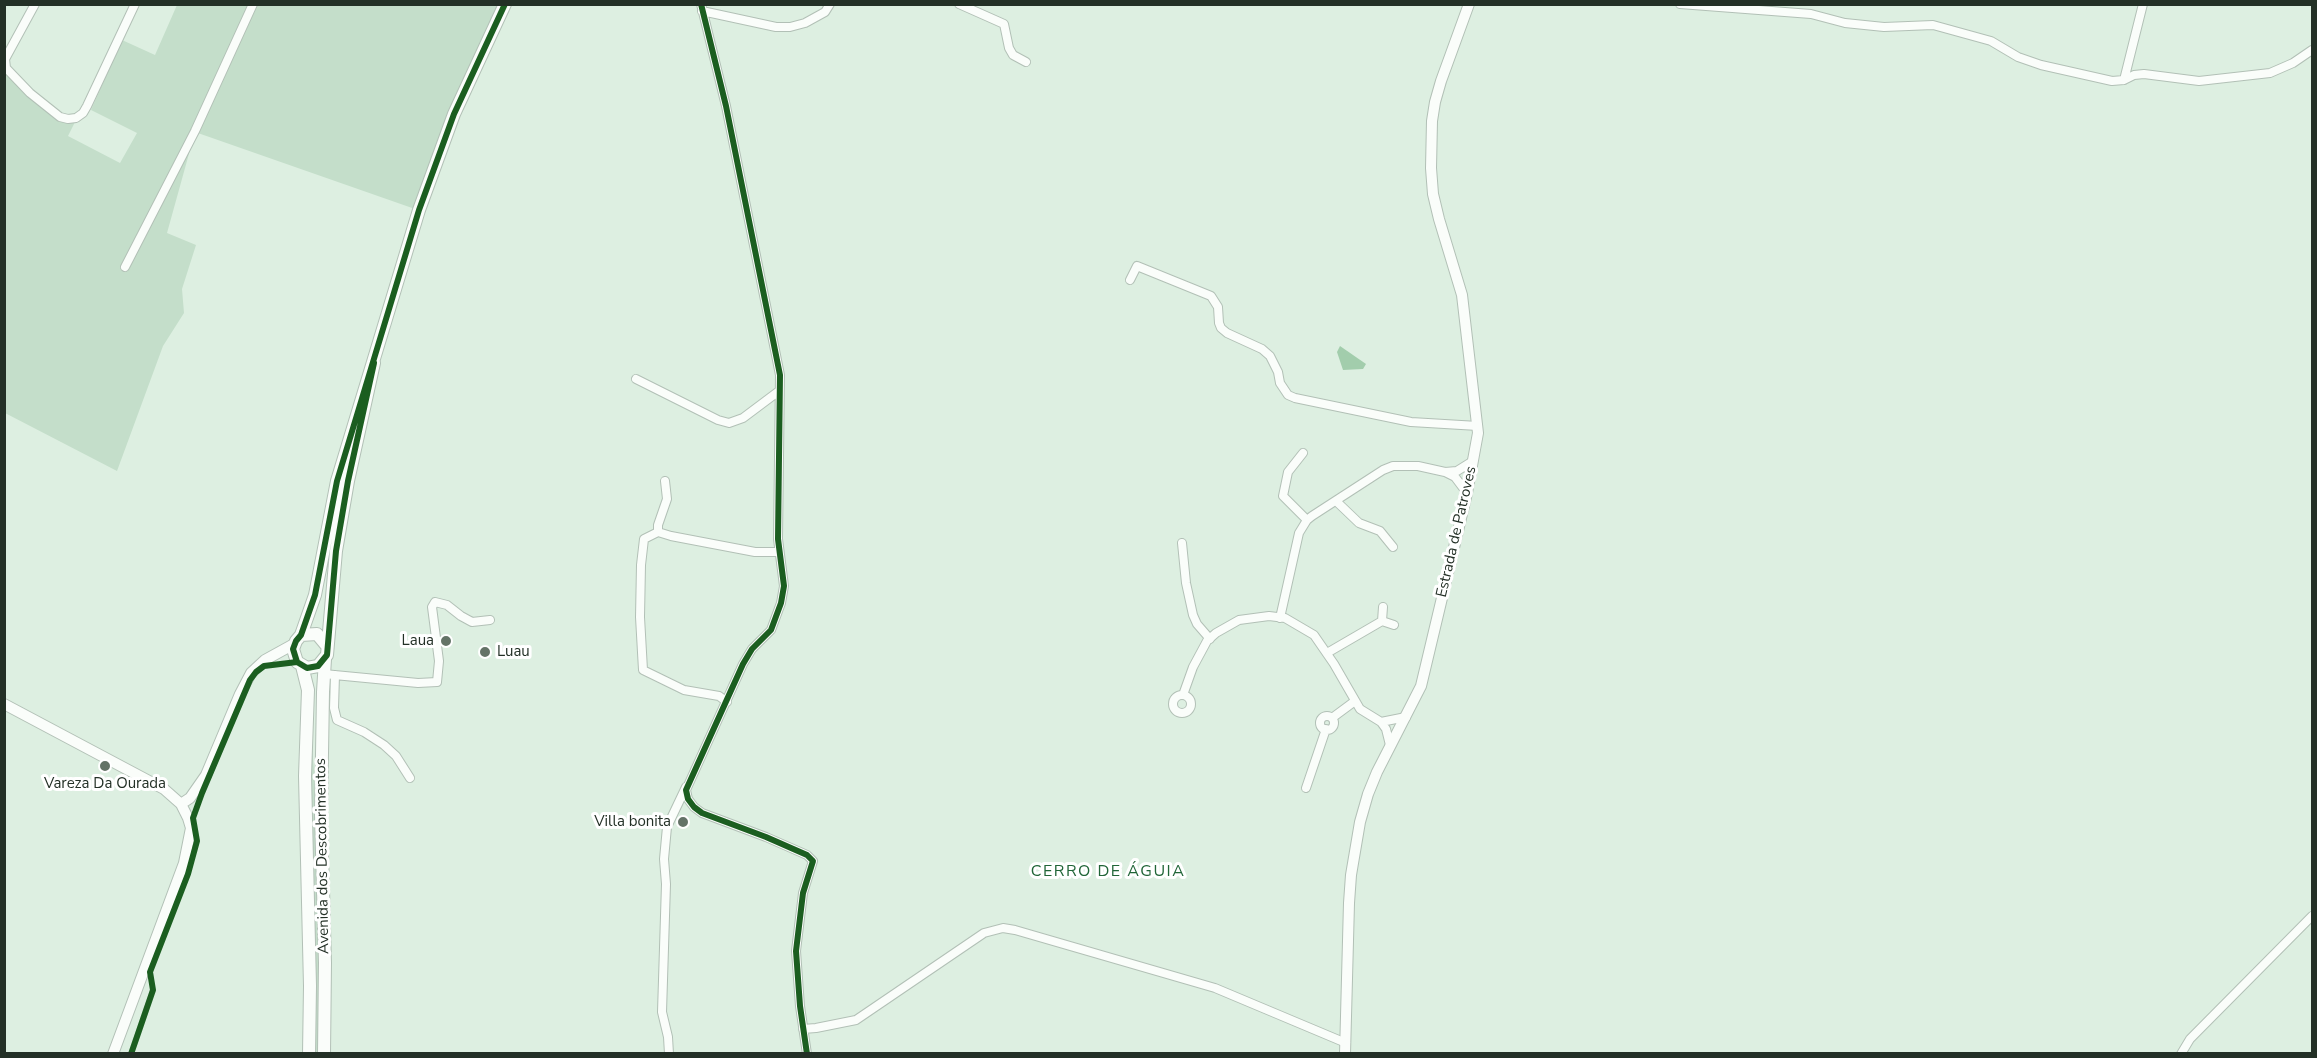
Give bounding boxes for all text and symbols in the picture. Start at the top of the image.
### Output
street label: Estrada de Patroves [1433,465,1481,599]
place label: Laua [402,632,434,650]
marker: Laua [439,634,453,648]
place label: Luau [497,643,530,661]
marker: Luau [478,645,492,659]
street label: Avenida dos Descobrimentos [312,758,334,954]
marker: Vareza Da Ourada [98,759,112,773]
place label: Vareza Da Ourada [44,775,166,793]
place label: Villa bonita [594,813,671,831]
marker: Villa bonita [676,815,690,829]
district label: CERRO DE ÁGUIA [1031,862,1185,882]

